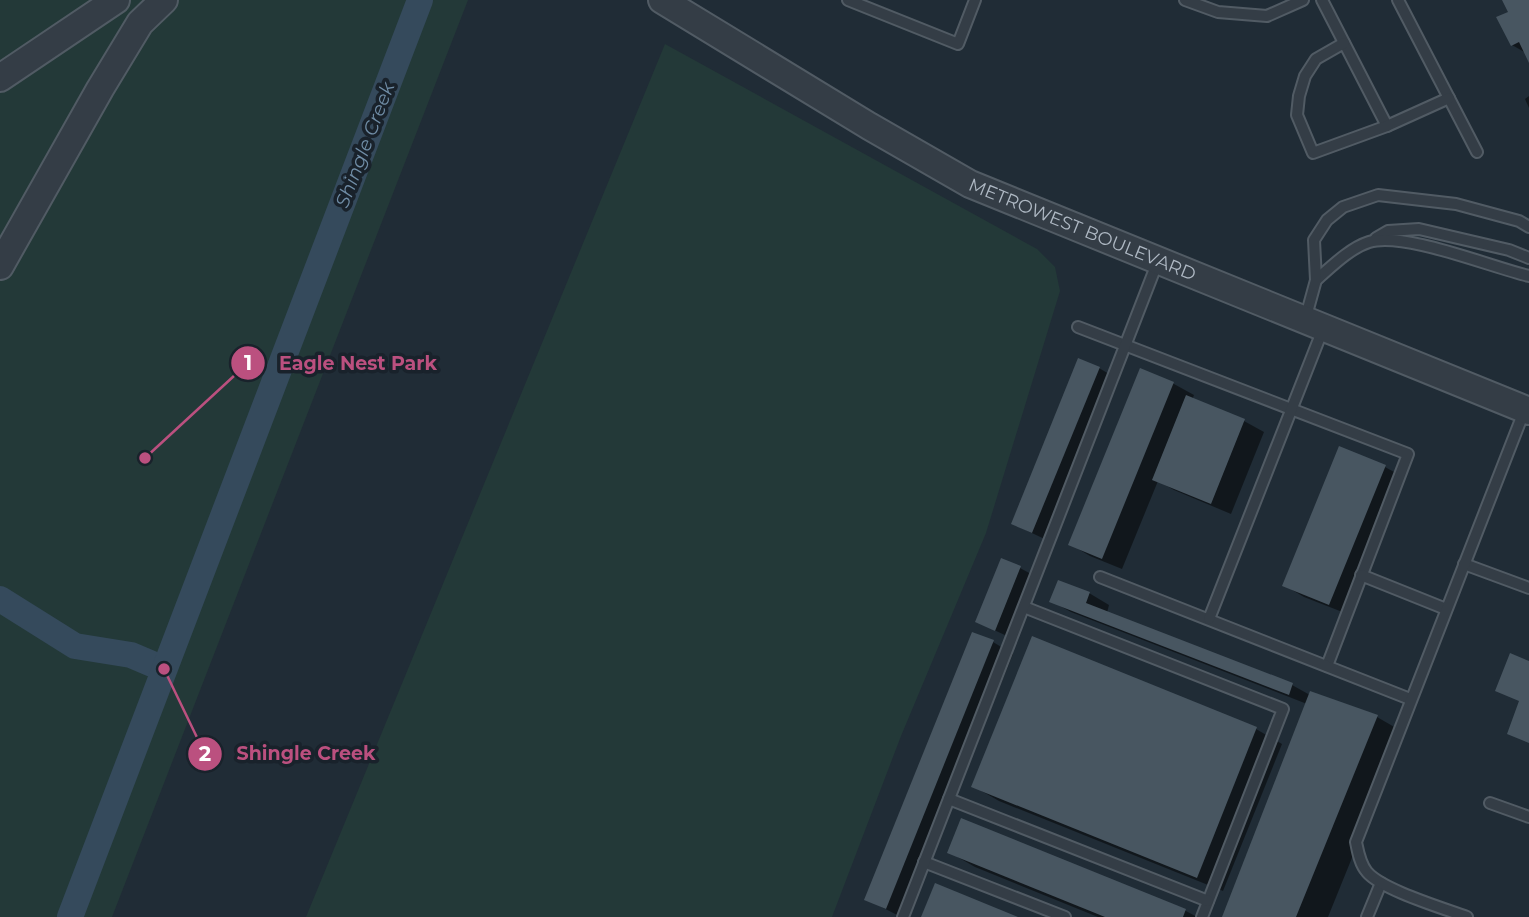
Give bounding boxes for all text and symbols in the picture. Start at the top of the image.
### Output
water label: Shingle Creek [331,78,400,211]
street label: METROWEST BOULEVARD [965,174,1199,286]
callout: Eagle Nest Park [230,343,451,383]
text: 1 [244,350,252,375]
text: Eagle Nest Park [279,352,437,375]
callout: Shingle Creek [187,734,389,774]
text: 2 [199,741,211,766]
text: Shingle Creek [237,742,376,765]

